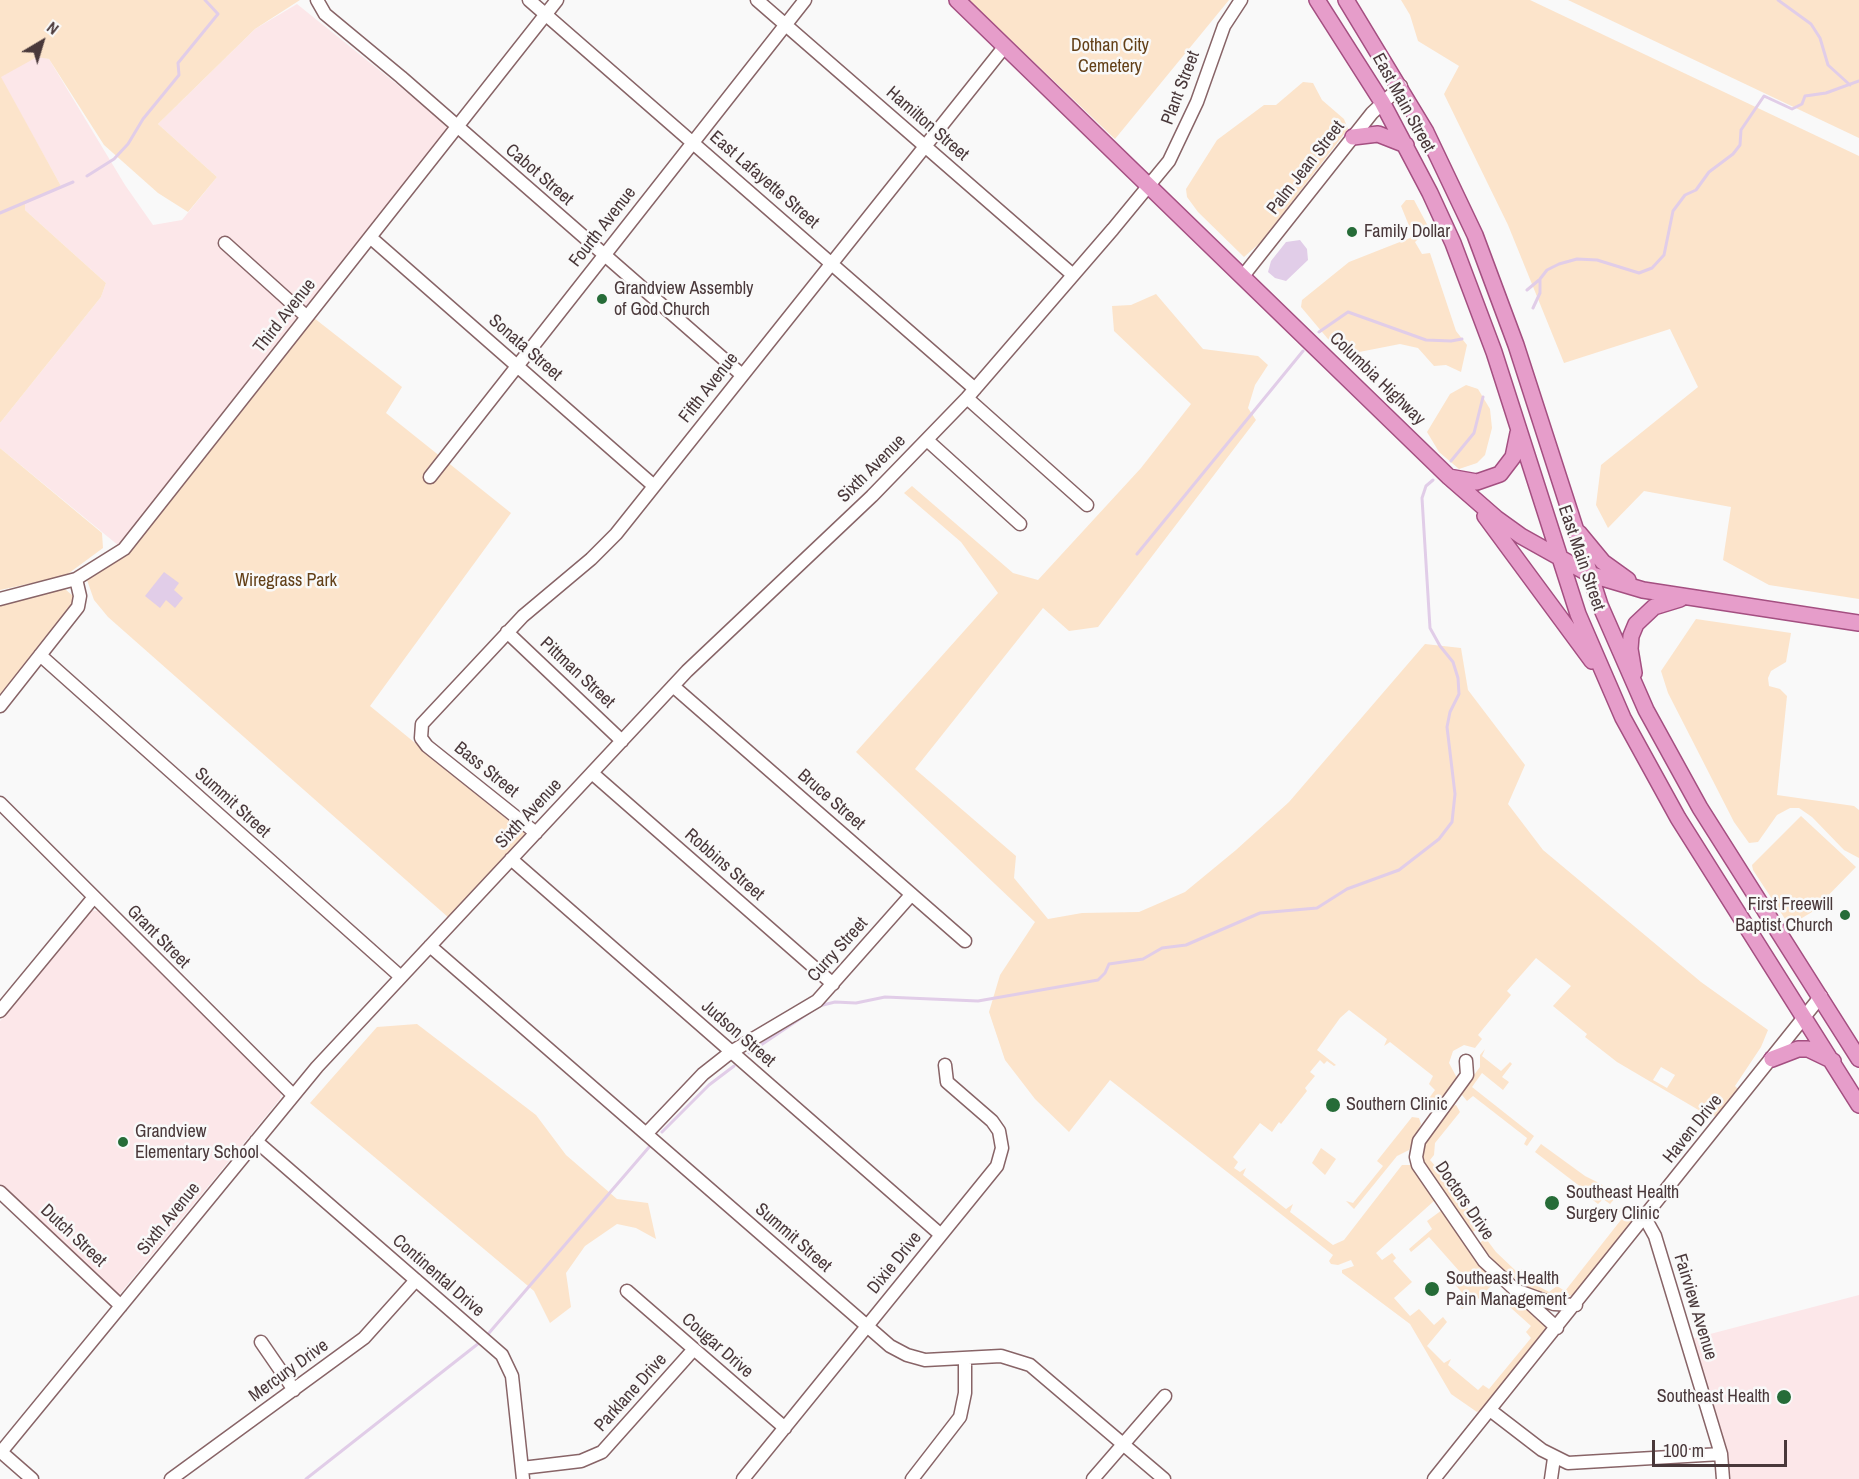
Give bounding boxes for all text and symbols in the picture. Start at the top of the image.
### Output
north arrow [12,12,72,72]
text: N [43,16,64,39]
park label: Dothan City Cemetery [1071,35,1149,78]
street label: Plant Street [1157,48,1205,128]
street label: East Main Street [1367,50,1439,156]
street label: Hamilton Street [881,82,973,166]
street label: Palm Jean Street [1263,117,1349,219]
street label: East Lafayette Street [705,127,823,233]
street label: Cabot Street [501,140,577,210]
street label: Fourth Avenue [565,183,641,271]
place label: Family Dollar [1364,221,1450,243]
marker: Family Dollar [1345,225,1359,239]
street label: Third Avenue [249,275,321,357]
place label: Grandview Assembly of God Church [614,278,753,320]
marker: Grandview Assembly of God Church [595,292,609,306]
street label: Sonata Street [484,310,566,386]
street label: Columbia Highway [1325,328,1429,430]
street label: Fifth Avenue [675,348,743,428]
street label: Sixth Avenue [833,430,911,508]
street label: East Main Street [1553,503,1609,613]
park label: Wiregrass Park [235,570,337,592]
street label: Pittman Street [535,633,619,713]
street label: Bass Street [450,738,522,802]
street label: Summit Street [190,763,274,843]
street label: Bruce Street [793,765,869,835]
street label: Sixth Avenue [491,775,567,853]
street label: Robbins Street [680,825,768,905]
place label: First Freewill Baptist Church [1735,894,1833,936]
street label: Grant Street [122,901,194,973]
marker: First Freewill Baptist Church [1838,908,1852,922]
street label: Curry Street [803,913,873,987]
street label: Judson Street [697,996,779,1072]
street label: Haven Drive [1659,1090,1727,1168]
place label: Southern Clinic [1346,1094,1448,1116]
marker: Southern Clinic [1324,1096,1342,1114]
place label: Grandview Elementary School [135,1121,259,1164]
marker: Grandview Elementary School [116,1135,130,1149]
street label: Doctors Drive [1430,1158,1498,1244]
street label: Sixth Avenue [133,1178,205,1260]
place label: Southeast Health Surgery Clinic [1566,1182,1679,1224]
marker: Southeast Health Surgery Clinic [1543,1194,1561,1212]
street label: Summit Street [750,1199,836,1277]
street label: Dutch Street [36,1200,110,1272]
street label: Dixie Drive [863,1228,927,1298]
street label: Continental Drive [388,1230,488,1322]
street label: Fairview Avenue [1669,1251,1721,1363]
place label: Southeast Health Pain Management [1446,1268,1567,1310]
marker: Southeast Health Pain Management [1423,1280,1441,1298]
street label: Cougar Drive [677,1309,757,1383]
street label: Mercury Drive [245,1335,333,1407]
street label: Parklane Drive [590,1350,672,1436]
place label: Southeast Health [1657,1386,1770,1408]
marker: Southeast Health [1775,1388,1793,1406]
scale bar [1655,1428,1790,1466]
text: 100 m [1663,1438,1704,1463]

